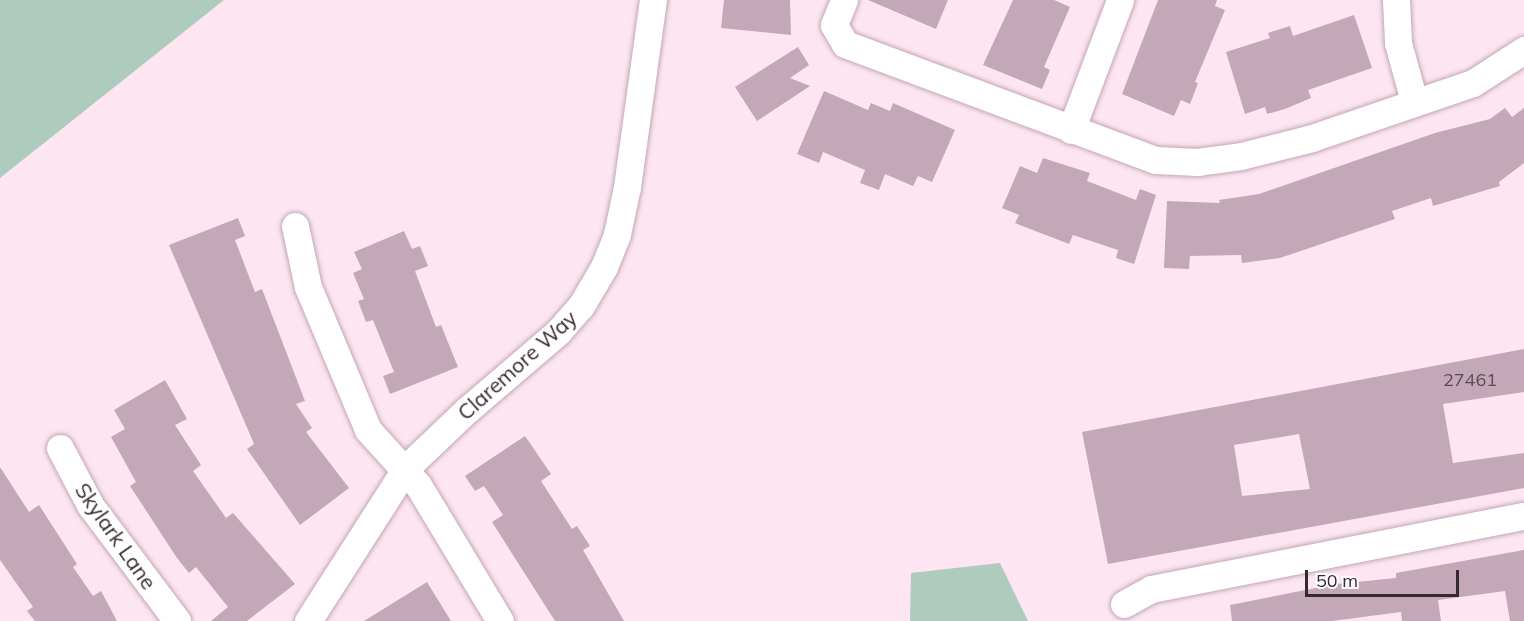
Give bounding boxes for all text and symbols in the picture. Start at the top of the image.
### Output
street label: Claremore Way [452,305,582,425]
house number: 27461 [1443,369,1497,391]
street label: Skylark Lane [70,478,162,594]
scale bar [1308,558,1462,596]
text: 50 m [1316,569,1358,592]

